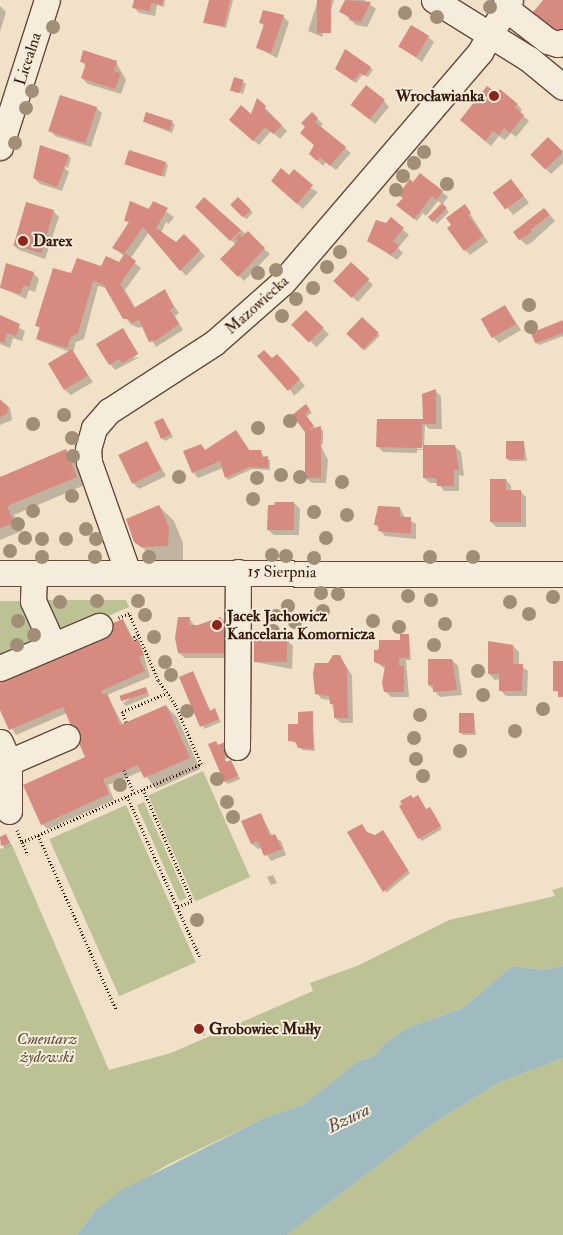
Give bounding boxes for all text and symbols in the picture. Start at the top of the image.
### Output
street label: Licealna [10,30,46,88]
place label: Wrocławianka [395,86,484,106]
marker: Wrocławianka [488,90,500,102]
place label: Darex [33,231,72,251]
marker: Darex [17,235,29,247]
street label: Mazowiecka [221,272,293,338]
street label: 15 Sierpnia [247,562,317,582]
place label: Jacek Jachowicz Kancelaria Komornicza [227,606,375,644]
marker: Jacek Jachowicz Kancelaria Komornicza [211,619,223,631]
place label: Grobowiec Mułły [209,1019,321,1039]
marker: Grobowiec Mułły [193,1023,205,1035]
park label: Cmentarz żydowski [17,1029,77,1067]
water label: Bzura [324,1100,374,1138]

